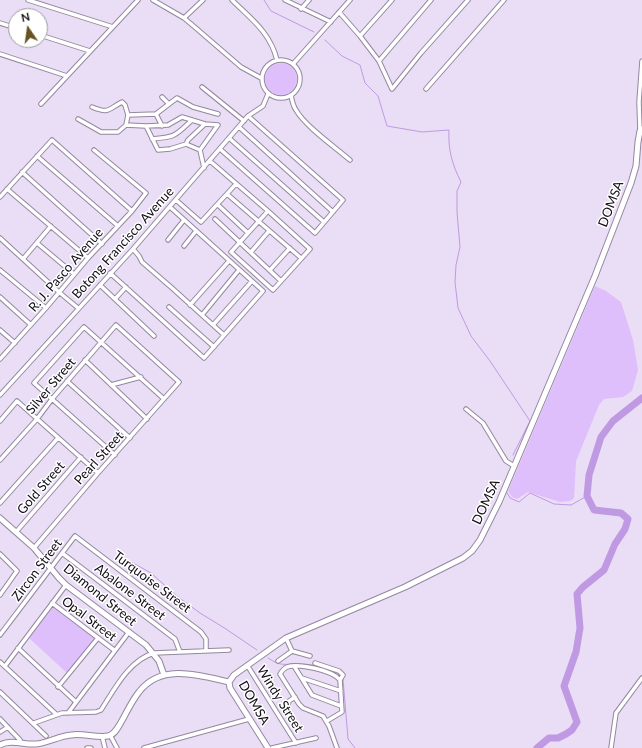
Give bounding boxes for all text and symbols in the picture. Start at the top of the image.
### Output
north arrow [8,8,48,48]
text: N [20,10,31,24]
street label: DOMSA [595,179,627,229]
street label: Botong Francisco Avenue [69,184,177,302]
street label: R. J. Pasco Avenue [25,225,107,315]
street label: Silver Street [23,355,79,417]
street label: Pearl Street [71,428,127,488]
street label: Gold Street [14,458,68,518]
street label: DOMSA [469,477,503,527]
street label: Zircon Street [9,536,65,604]
street label: Turquoise Street [110,548,194,616]
street label: Abalone Street [92,560,168,624]
street label: Diamond Street [60,561,140,629]
street label: Opal Street [58,593,120,645]
street label: Windy Street [253,663,307,735]
street label: DOMSA [235,678,273,728]

